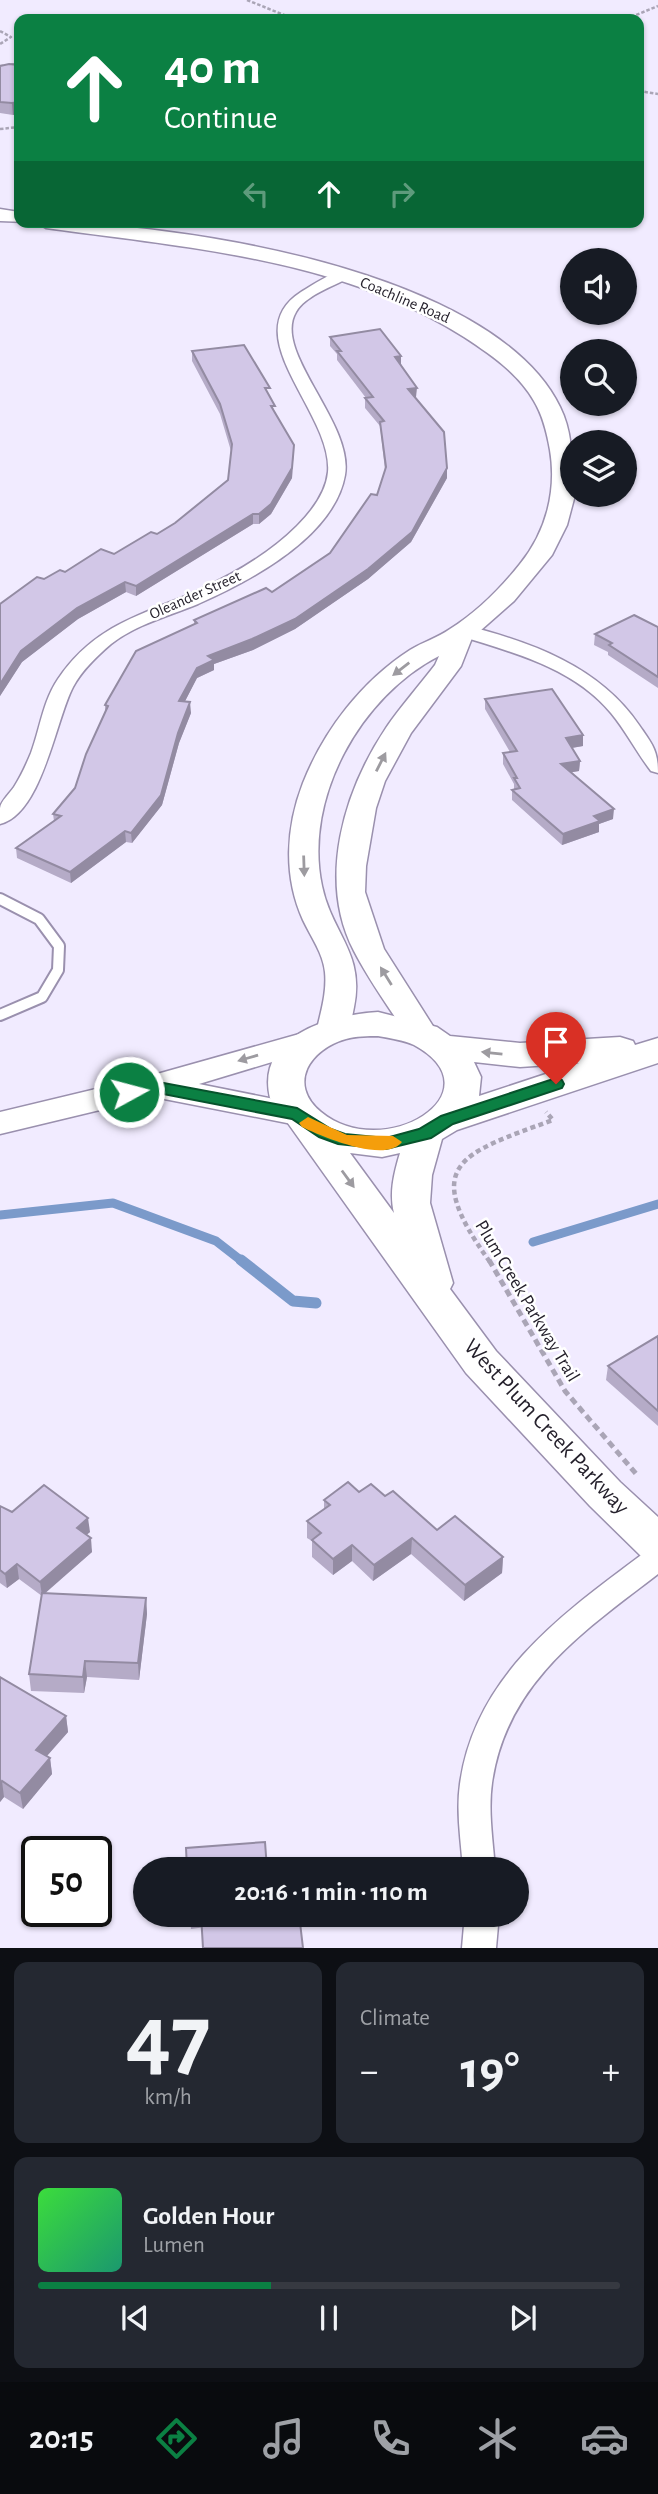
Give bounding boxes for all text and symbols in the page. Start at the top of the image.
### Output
icon: ahead [49,42,140,133]
text: 40 m [164,44,261,93]
text: Continue [164,102,277,134]
icon: left [237,175,275,213]
icon: ahead [310,175,348,213]
icon: right [383,175,421,213]
map controls [560,248,637,507]
button: sound [560,248,637,325]
street label: Coachline Road [358,274,452,326]
button: search [560,339,637,416]
button: layers [560,430,637,507]
street label: Oleander Street [147,568,243,622]
one-way arrow [392,662,410,676]
one-way arrow [374,751,386,771]
one-way arrow [298,855,309,877]
one-way arrow [379,966,392,986]
pin [526,1012,586,1084]
icon: arrive [537,1023,575,1061]
one-way arrow [481,1047,503,1058]
one-way arrow [237,1054,258,1064]
position arrow [92,1055,166,1129]
one-way arrow [341,1170,355,1188]
street label: Plum Creek Parkway Trail [471,1217,583,1385]
street label: West Plum Creek Parkway [459,1335,633,1519]
speed limit sign: 50 [21,1836,112,1927]
text: 20:16 · 1 min · 110 m [234,1879,428,1905]
text: 47 [125,1993,211,2084]
text: Climate [360,2007,430,2030]
text: 19° [460,2045,520,2097]
text: − [360,2053,378,2091]
text: + [602,2053,620,2091]
text: km/h [144,2086,192,2109]
text: Golden Hour [143,2203,274,2229]
text: Lumen [143,2234,205,2257]
icon: previous [116,2299,154,2337]
icon: pause [310,2299,348,2337]
icon: next [504,2299,542,2337]
icon: directions [152,2414,201,2463]
icon: music [259,2414,308,2463]
icon: phone [366,2414,415,2463]
icon: climate [473,2414,522,2463]
icon: car [580,2414,629,2463]
text: 20:15 [29,2422,93,2454]

